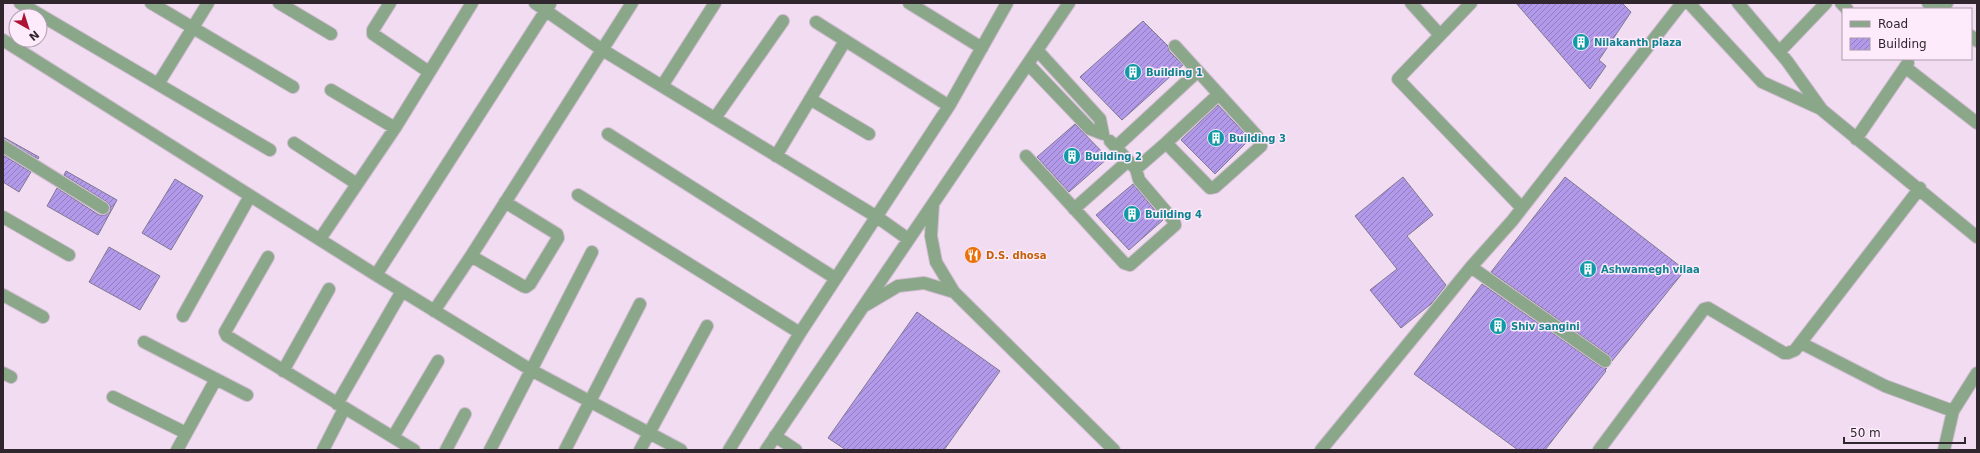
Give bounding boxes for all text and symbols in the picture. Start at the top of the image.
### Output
north arrow [8,8,48,48]
legend [1842,8,1972,60]
text: Road [1878,17,1908,31]
text: N [26,27,42,43]
building icon: Nilakanth plaza [1571,32,1591,52]
place label: Nilakanth plaza [1594,37,1682,48]
text: Building [1878,37,1927,51]
building icon: Building 1 [1123,62,1143,82]
place label: Building 1 [1146,67,1203,78]
building icon: Building 3 [1206,128,1226,148]
place label: Building 3 [1229,133,1286,144]
building icon: Building 2 [1062,146,1082,166]
place label: Building 2 [1085,151,1142,162]
building icon: Building 4 [1122,204,1142,224]
place label: Building 4 [1145,209,1202,220]
restaurant icon: D.S. dhosa [963,245,983,265]
place label: D.S. dhosa [986,250,1046,261]
building icon: Ashwamegh vilaa [1578,259,1598,279]
place label: Ashwamegh vilaa [1601,264,1700,275]
building icon: Shiv sangini [1488,316,1508,336]
place label: Shiv sangini [1511,321,1580,332]
scale bar [1844,419,1965,445]
text: 50 m [1850,426,1881,440]

